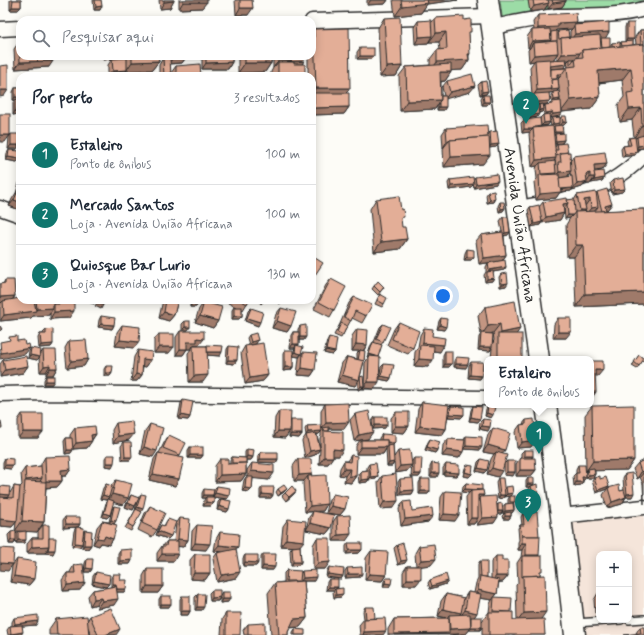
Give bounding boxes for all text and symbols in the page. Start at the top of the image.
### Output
search box [16,16,316,60]
icon: search [30,27,52,49]
text: Pesquisar aqui [62,28,154,48]
text: Por perto [32,87,93,109]
text: 3 resultados [234,90,300,107]
pin: 2 [513,91,539,124]
text: Estaleiro [70,136,123,156]
text: 1 [42,146,48,163]
text: 100 m [265,146,300,163]
street label: Avenida União Africana [498,146,541,305]
text: Ponto de ônibus [70,156,151,173]
text: Mercado Santos [70,196,174,216]
text: 2 [42,206,48,223]
text: 100 m [265,206,300,223]
text: Loja · Avenida União Africana [70,216,233,233]
text: Quiosque Bar Lurio [70,256,190,276]
text: 3 [42,266,48,283]
text: 130 m [267,266,300,283]
text: Loja · Avenida União Africana [70,276,233,293]
your location [433,286,453,306]
popup [484,356,594,408]
text: Estaleiro [498,364,551,384]
text: Ponto de ônibus [498,384,580,401]
pin: 1 [526,421,552,454]
pin: 3 [515,489,541,522]
map controls [596,551,632,623]
button: + [596,551,632,587]
button: − [596,587,632,623]

